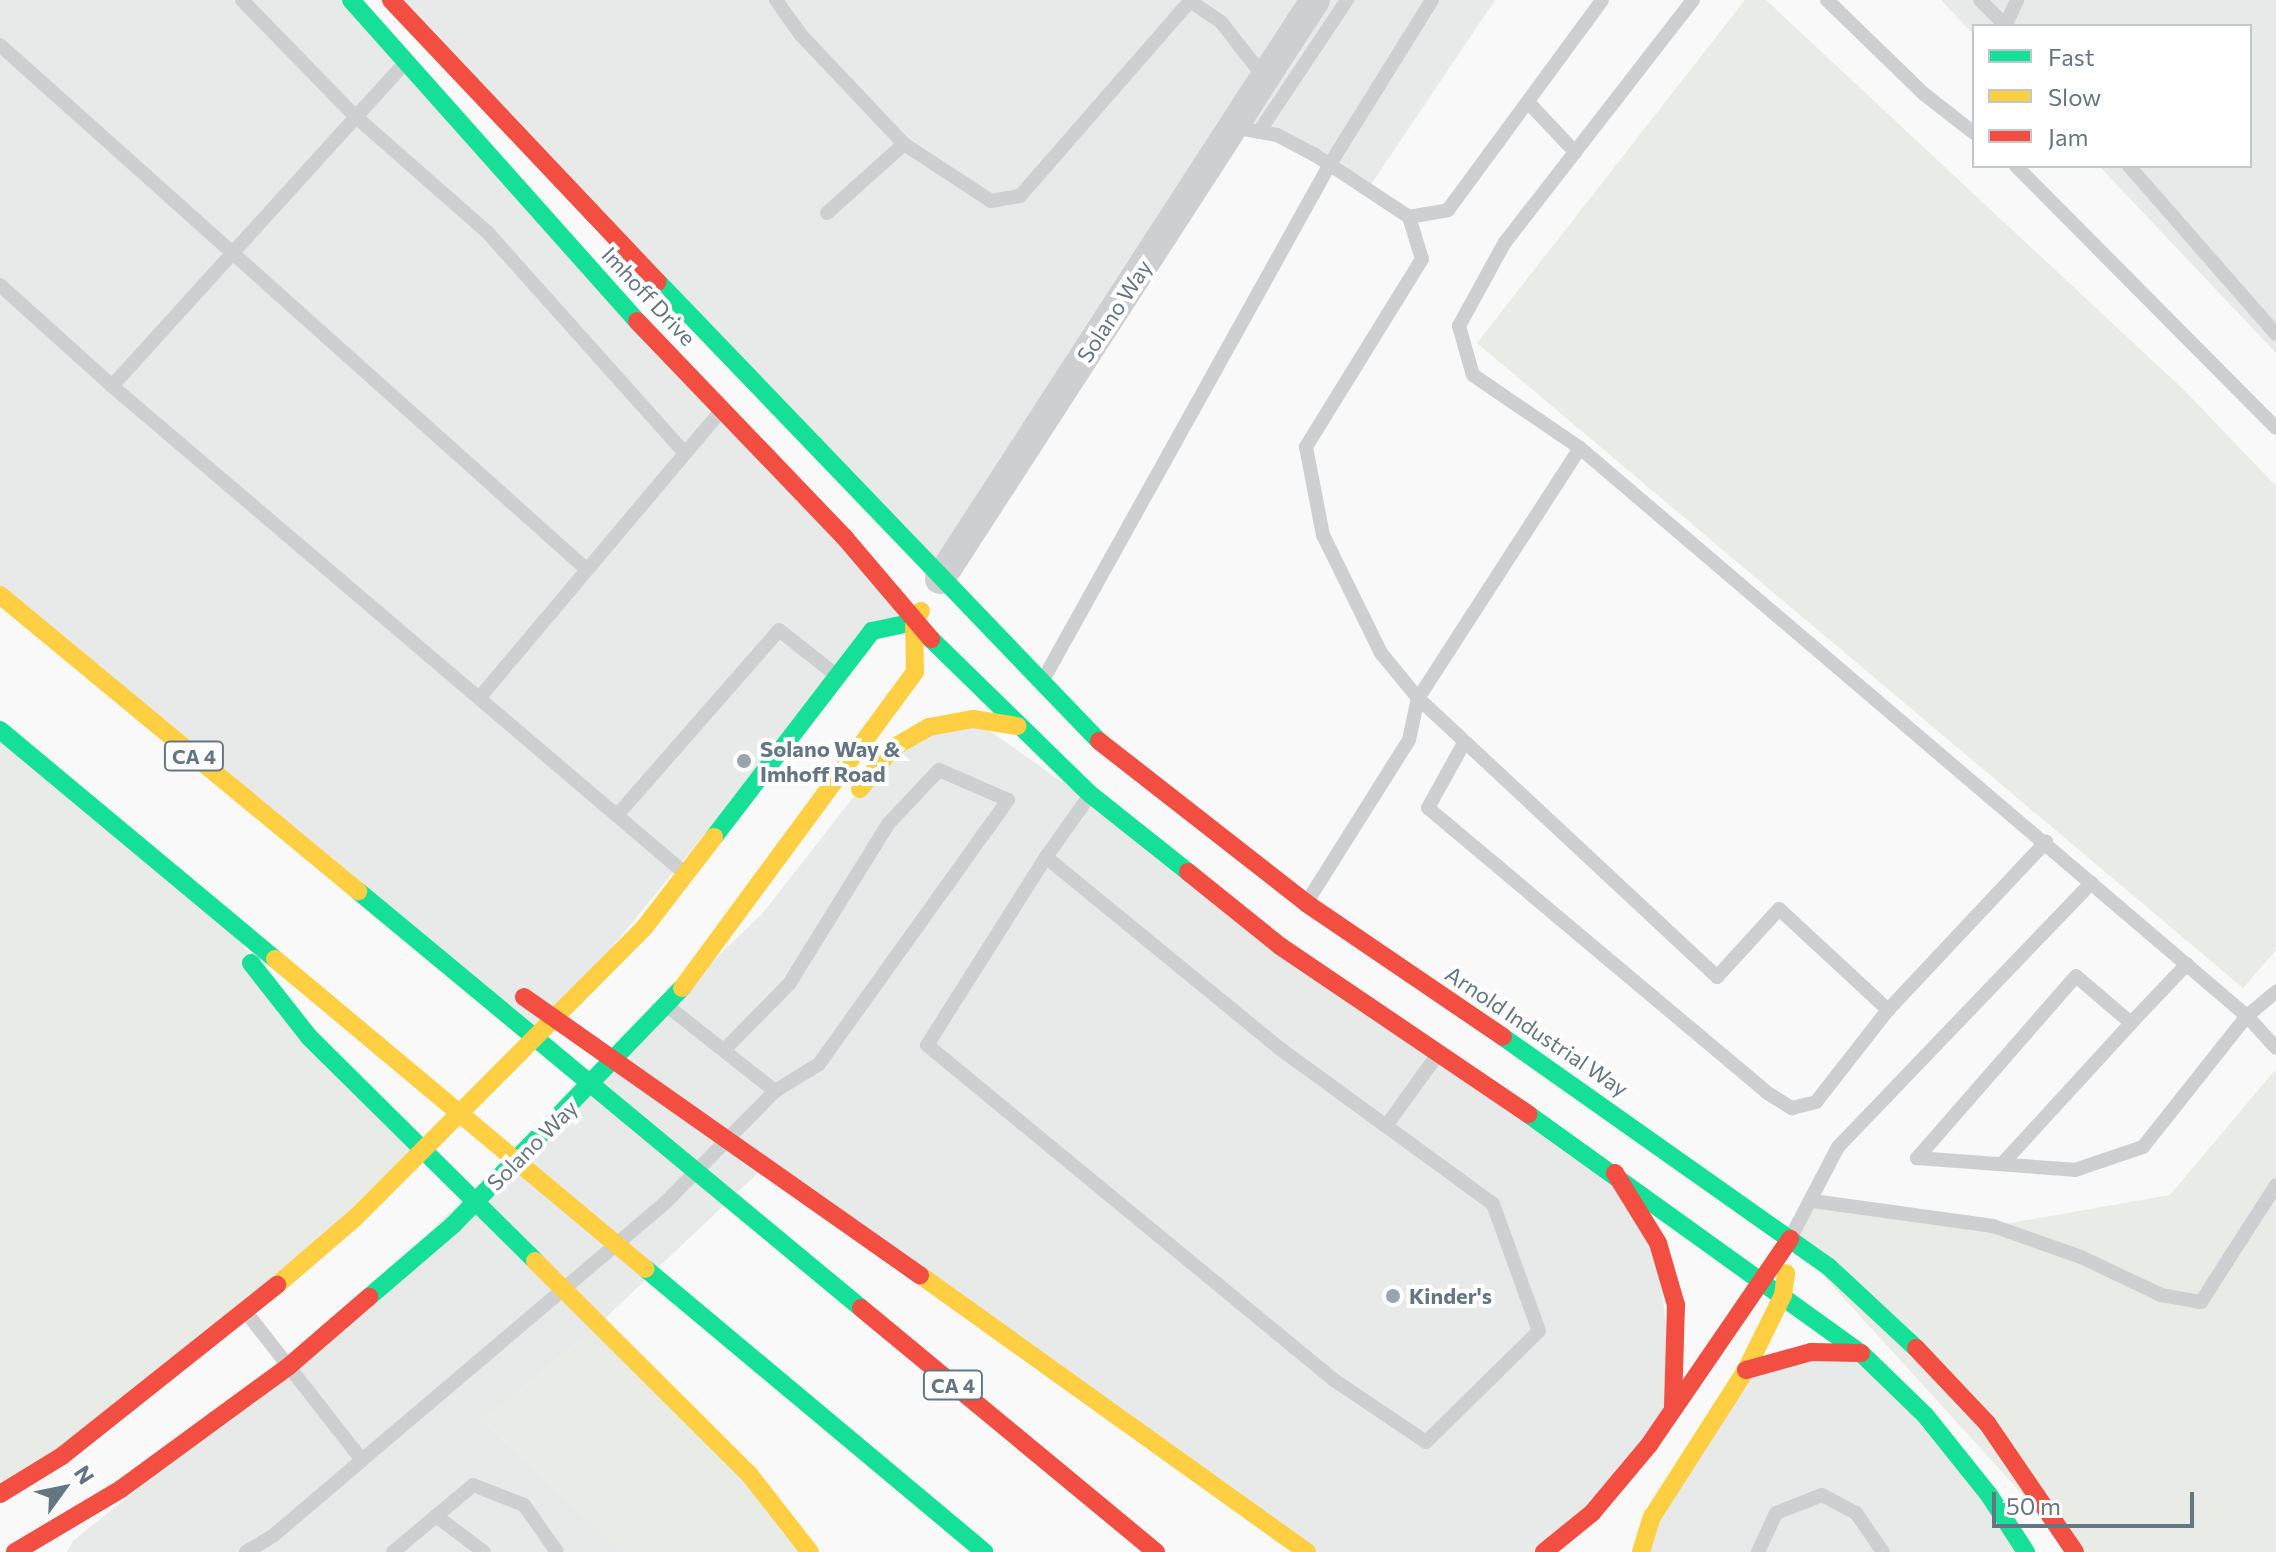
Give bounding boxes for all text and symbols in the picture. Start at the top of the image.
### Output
legend [1972,24,2252,168]
text: Fast [2048,42,2095,71]
text: Slow [2048,82,2101,111]
text: Jam [2048,122,2088,151]
street label: Imhoff Drive [597,241,701,351]
street label: Solano Way [1071,255,1157,367]
place label: Solano Way & Imhoff Road [760,735,900,786]
road number: CA 4 [162,740,226,772]
marker: Solano Way & Imhoff Road [735,752,753,770]
street label: Arnold Industrial Way [1441,960,1633,1102]
street label: Solano Way [481,1094,583,1196]
place label: Kinder's [1409,1283,1492,1309]
marker: Kinder's [1384,1287,1402,1305]
road number: CA 4 [921,1369,985,1401]
north arrow [24,1448,104,1528]
text: N [69,1460,100,1489]
scale bar [1996,1476,2198,1526]
text: 50 m [2006,1491,2061,1520]

